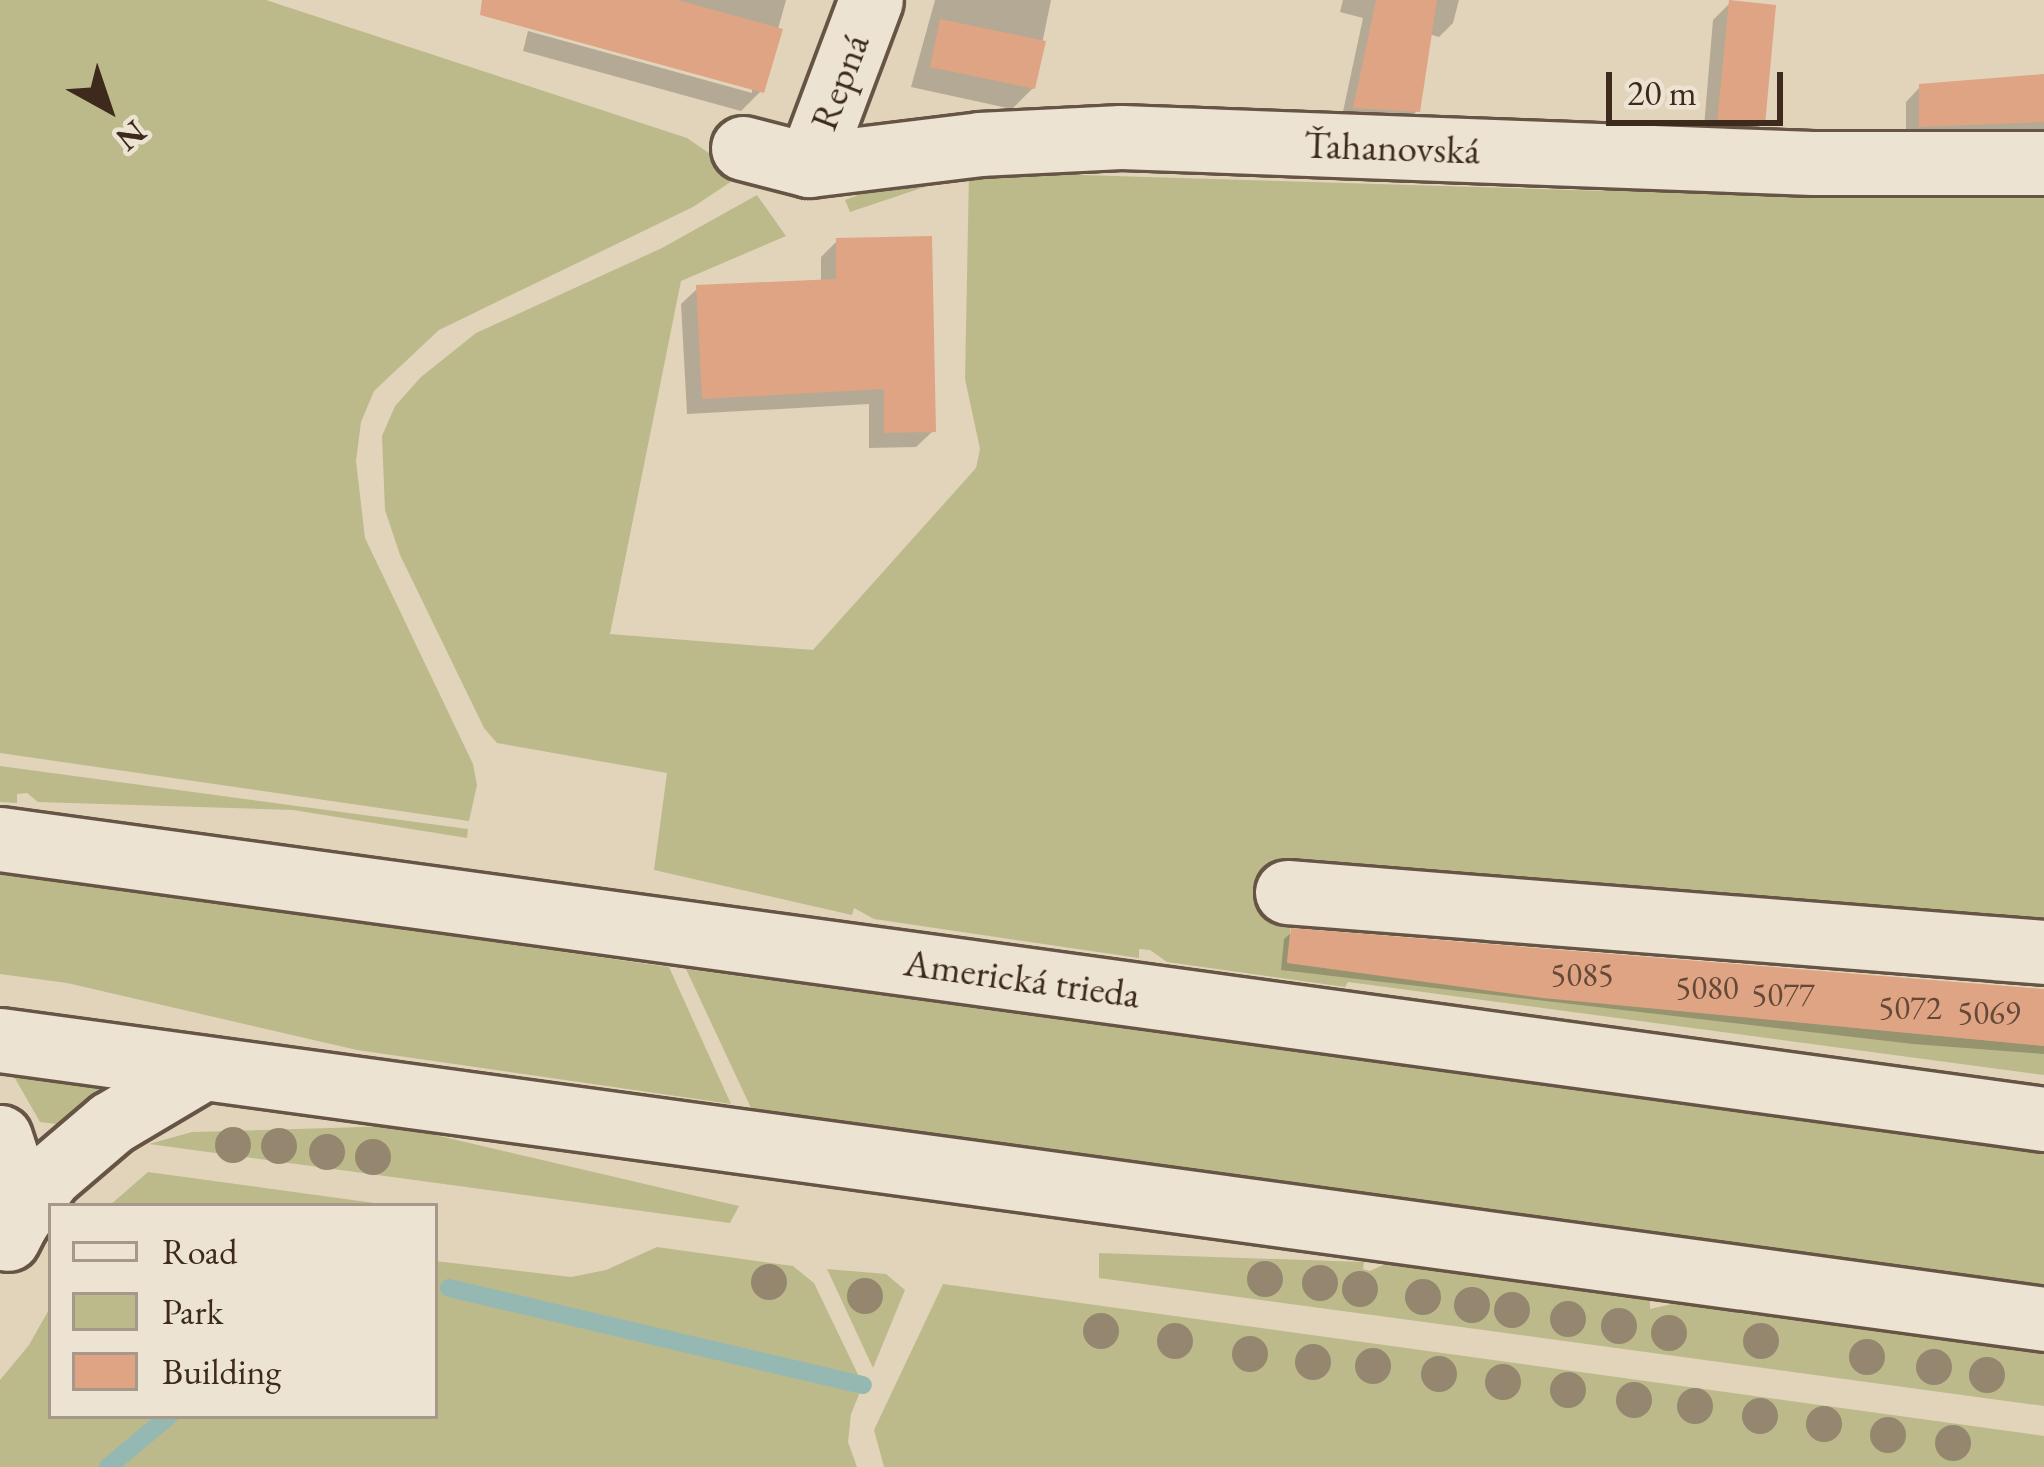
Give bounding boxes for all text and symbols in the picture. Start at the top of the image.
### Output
street label: Repná [800,27,880,137]
north arrow [48,48,168,168]
scale bar [1612,48,1789,122]
text: 20 m [1627,69,1697,116]
text: N [107,111,156,161]
street label: Ťahanovská [1303,122,1481,174]
street label: Americká trieda [901,939,1143,1019]
house number: 5085 [1550,955,1614,995]
house number: 5080 [1675,968,1739,1008]
house number: 5077 [1751,975,1815,1015]
house number: 5072 [1878,988,1942,1028]
house number: 5069 [1957,993,2021,1033]
legend [48,1203,438,1419]
text: Road [162,1228,237,1275]
text: Park [162,1288,223,1335]
text: Building [162,1348,281,1395]

